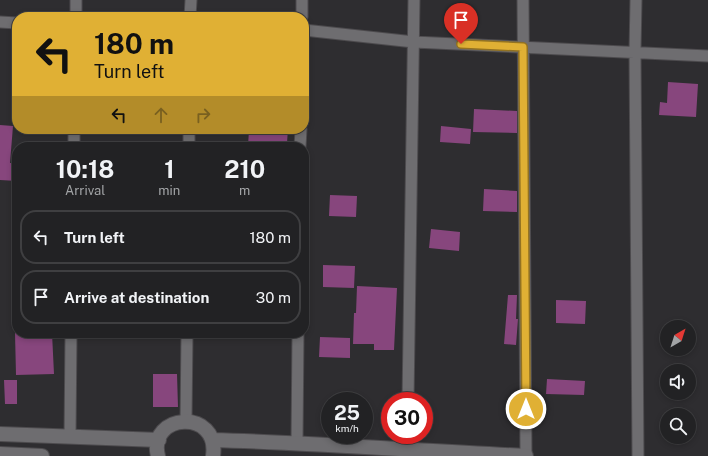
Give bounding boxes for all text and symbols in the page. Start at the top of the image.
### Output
pin [444,3,478,44]
icon: arrive [450,9,472,31]
text: 180 m [94,27,174,60]
icon: left [28,28,80,80]
text: Turn left [94,61,164,82]
icon: left [108,104,130,126]
icon: ahead [150,104,172,126]
icon: right [192,104,214,126]
text: 10:18 [56,155,114,183]
text: 1 [164,155,174,183]
text: 210 [224,155,265,183]
text: Arrival [65,183,105,198]
text: min [158,183,180,198]
text: m [239,183,250,198]
icon: left [30,226,52,248]
text: Turn left [64,229,125,246]
text: 180 m [249,229,291,246]
icon: arrive [30,286,52,308]
text: Arrive at destination [64,289,209,306]
text: 30 m [256,289,291,306]
north arrow [660,320,696,356]
map controls [660,320,696,444]
button: sound [660,364,696,400]
position arrow [505,388,547,430]
speed limit sign: 30 [381,392,433,444]
text: 25 [334,401,360,425]
button: search [660,408,696,444]
text: km/h [335,422,359,434]

